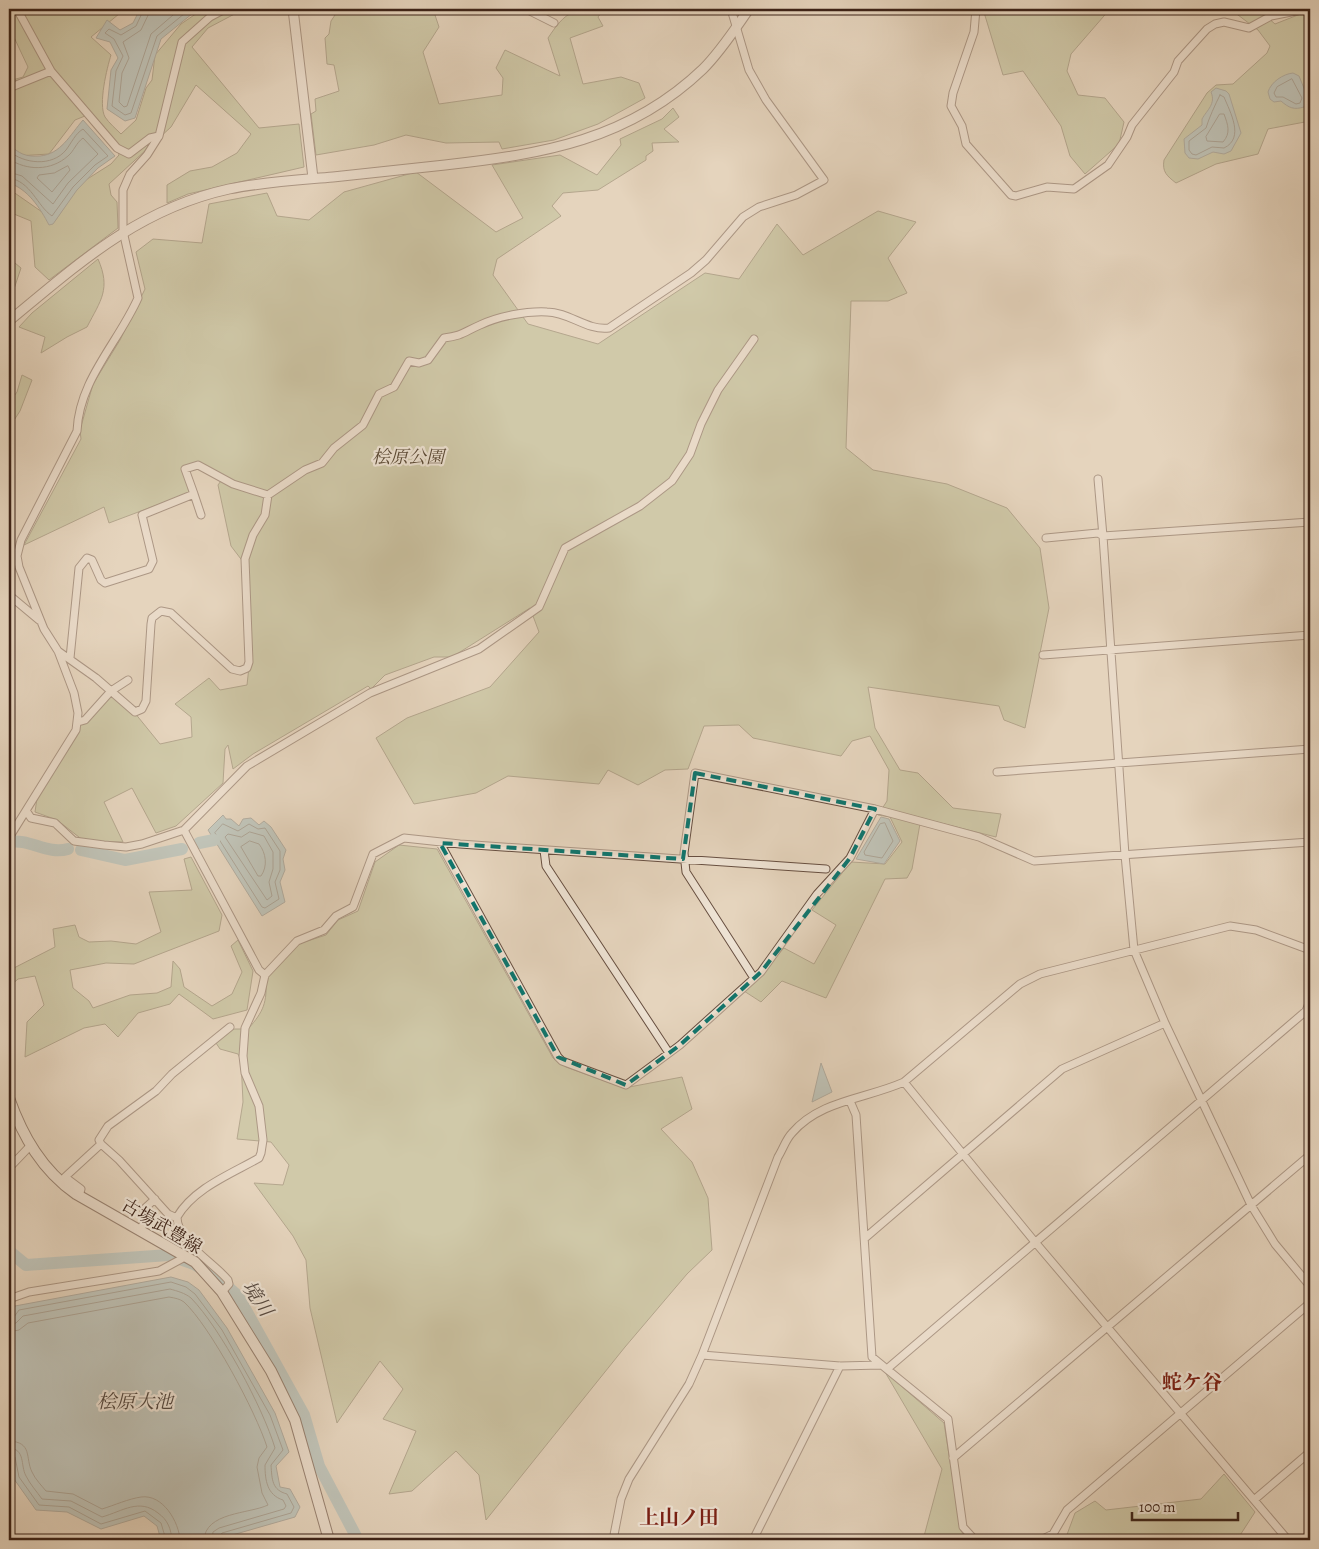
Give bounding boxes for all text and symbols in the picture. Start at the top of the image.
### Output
park label: 桧原公園 [372,445,447,469]
street label: 古場武豊線 [117,1193,207,1259]
water label: 境川 [236,1276,280,1323]
district label: 蛇ケ谷 [1162,1369,1222,1396]
water label: 桧原大池 [97,1389,175,1415]
scale bar [1132,1489,1238,1521]
text: 100 m [1139,1497,1176,1517]
district label: 上山ノ田 [639,1504,719,1531]

